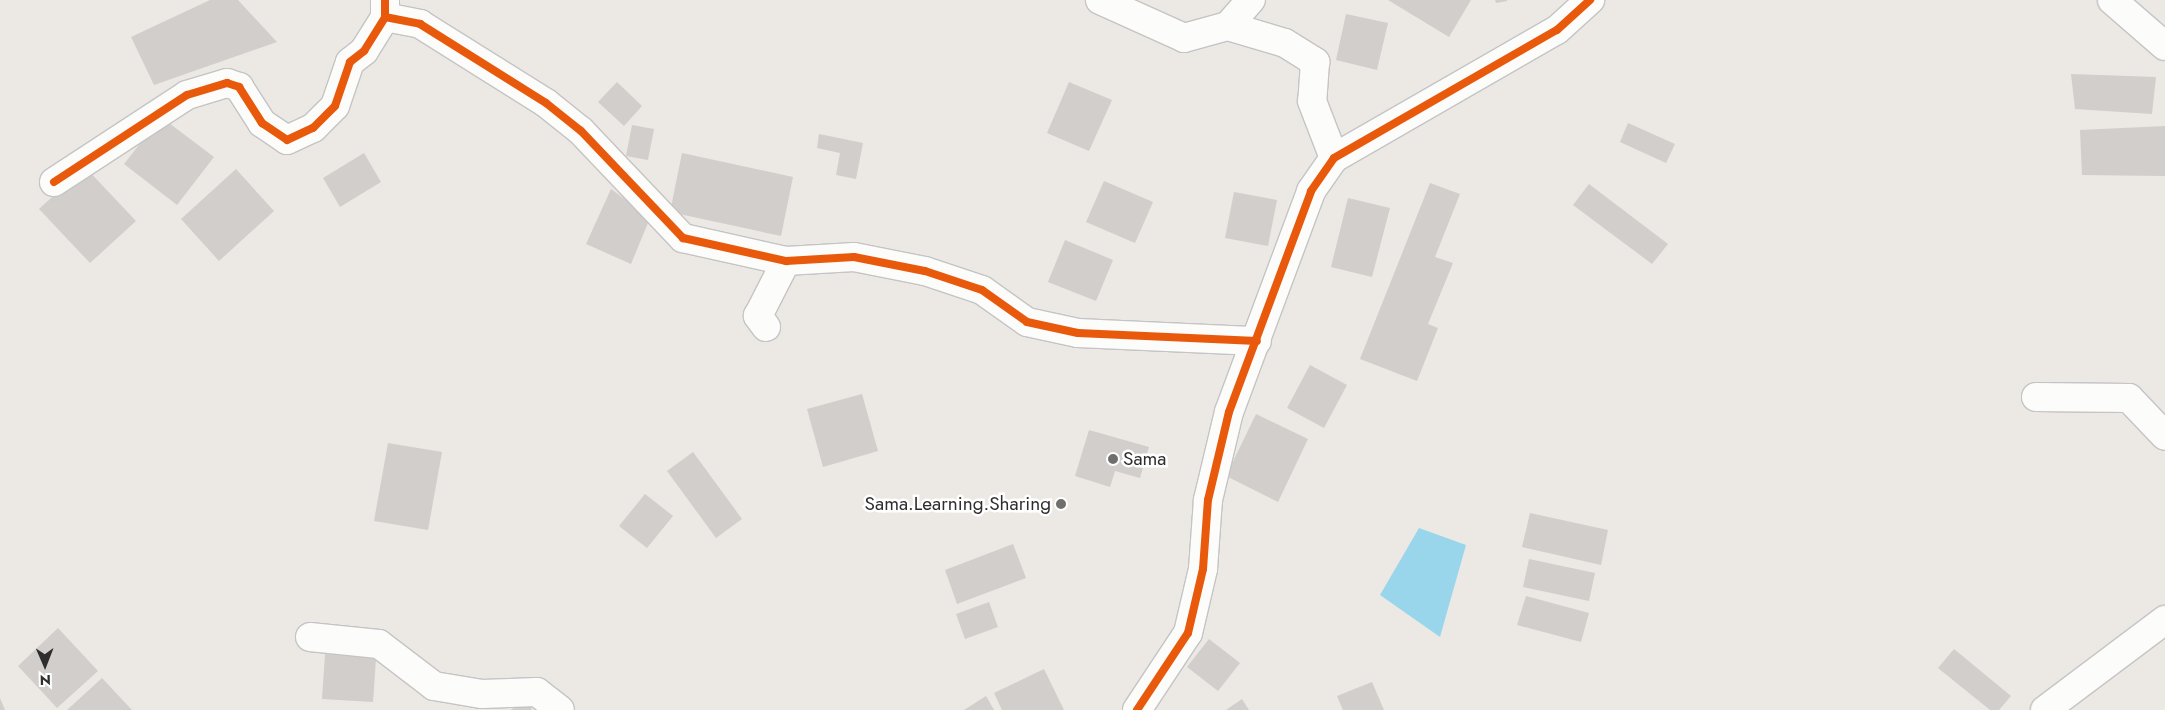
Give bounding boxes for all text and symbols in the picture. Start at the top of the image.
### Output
place label: Sama [1123,448,1167,470]
marker: Sama [1107,453,1119,465]
place label: Sama.Learning.Sharing [865,493,1051,515]
marker: Sama.Learning.Sharing [1055,498,1067,510]
north arrow [20,640,70,690]
text: N [40,670,51,690]

